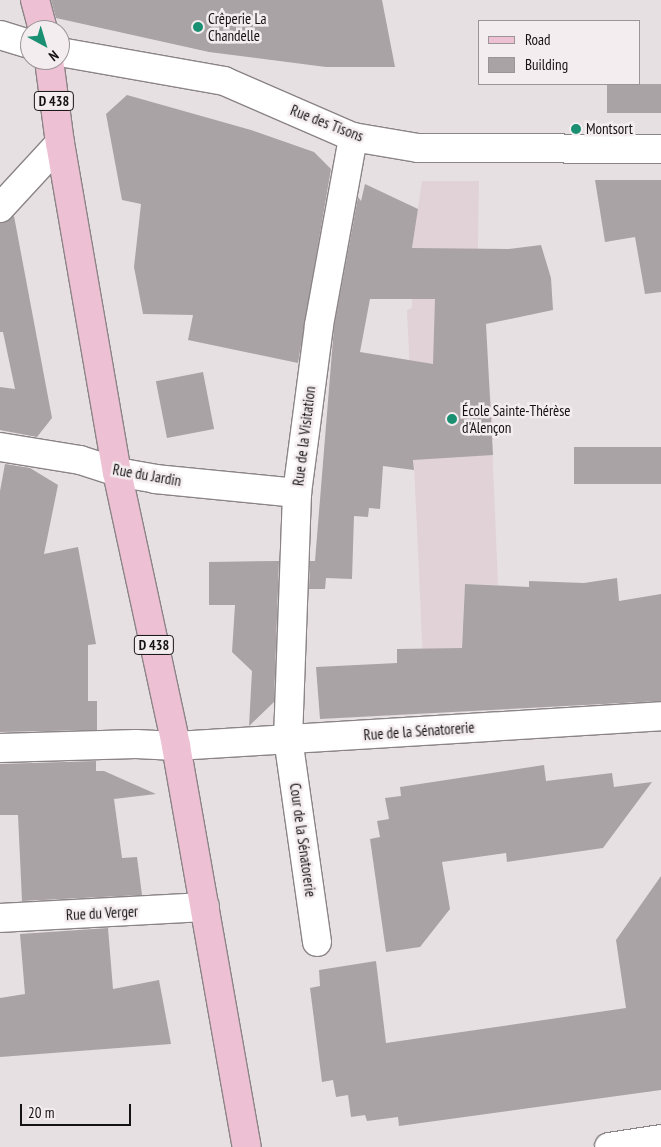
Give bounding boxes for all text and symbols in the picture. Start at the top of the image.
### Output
place label: Crêperie La Chandelle [208,9,266,44]
north arrow [20,20,70,70]
legend [478,20,641,85]
marker: Crêperie La Chandelle [192,21,204,33]
text: Road [525,30,551,49]
text: N [45,47,62,65]
text: Building [525,55,568,74]
road number: D 438 [33,90,75,112]
street label: Rue des Tisons [288,101,366,145]
place label: Montsort [586,120,633,138]
marker: Montsort [570,123,582,135]
street label: Rue de la Visitation [289,385,319,487]
place label: École Sainte-Thérèse d'Alençon [462,401,570,436]
marker: École Sainte-Thérèse d'Alençon [446,413,458,425]
street label: Rue du Jardin [111,460,183,490]
road number: D 438 [133,634,175,656]
street label: Rue de la Sénatorerie [363,718,475,744]
street label: Cour de la Sénatorerie [286,782,320,898]
street label: Rue du Verger [65,902,139,924]
scale bar [22,1094,134,1126]
text: 20 m [28,1103,54,1122]

